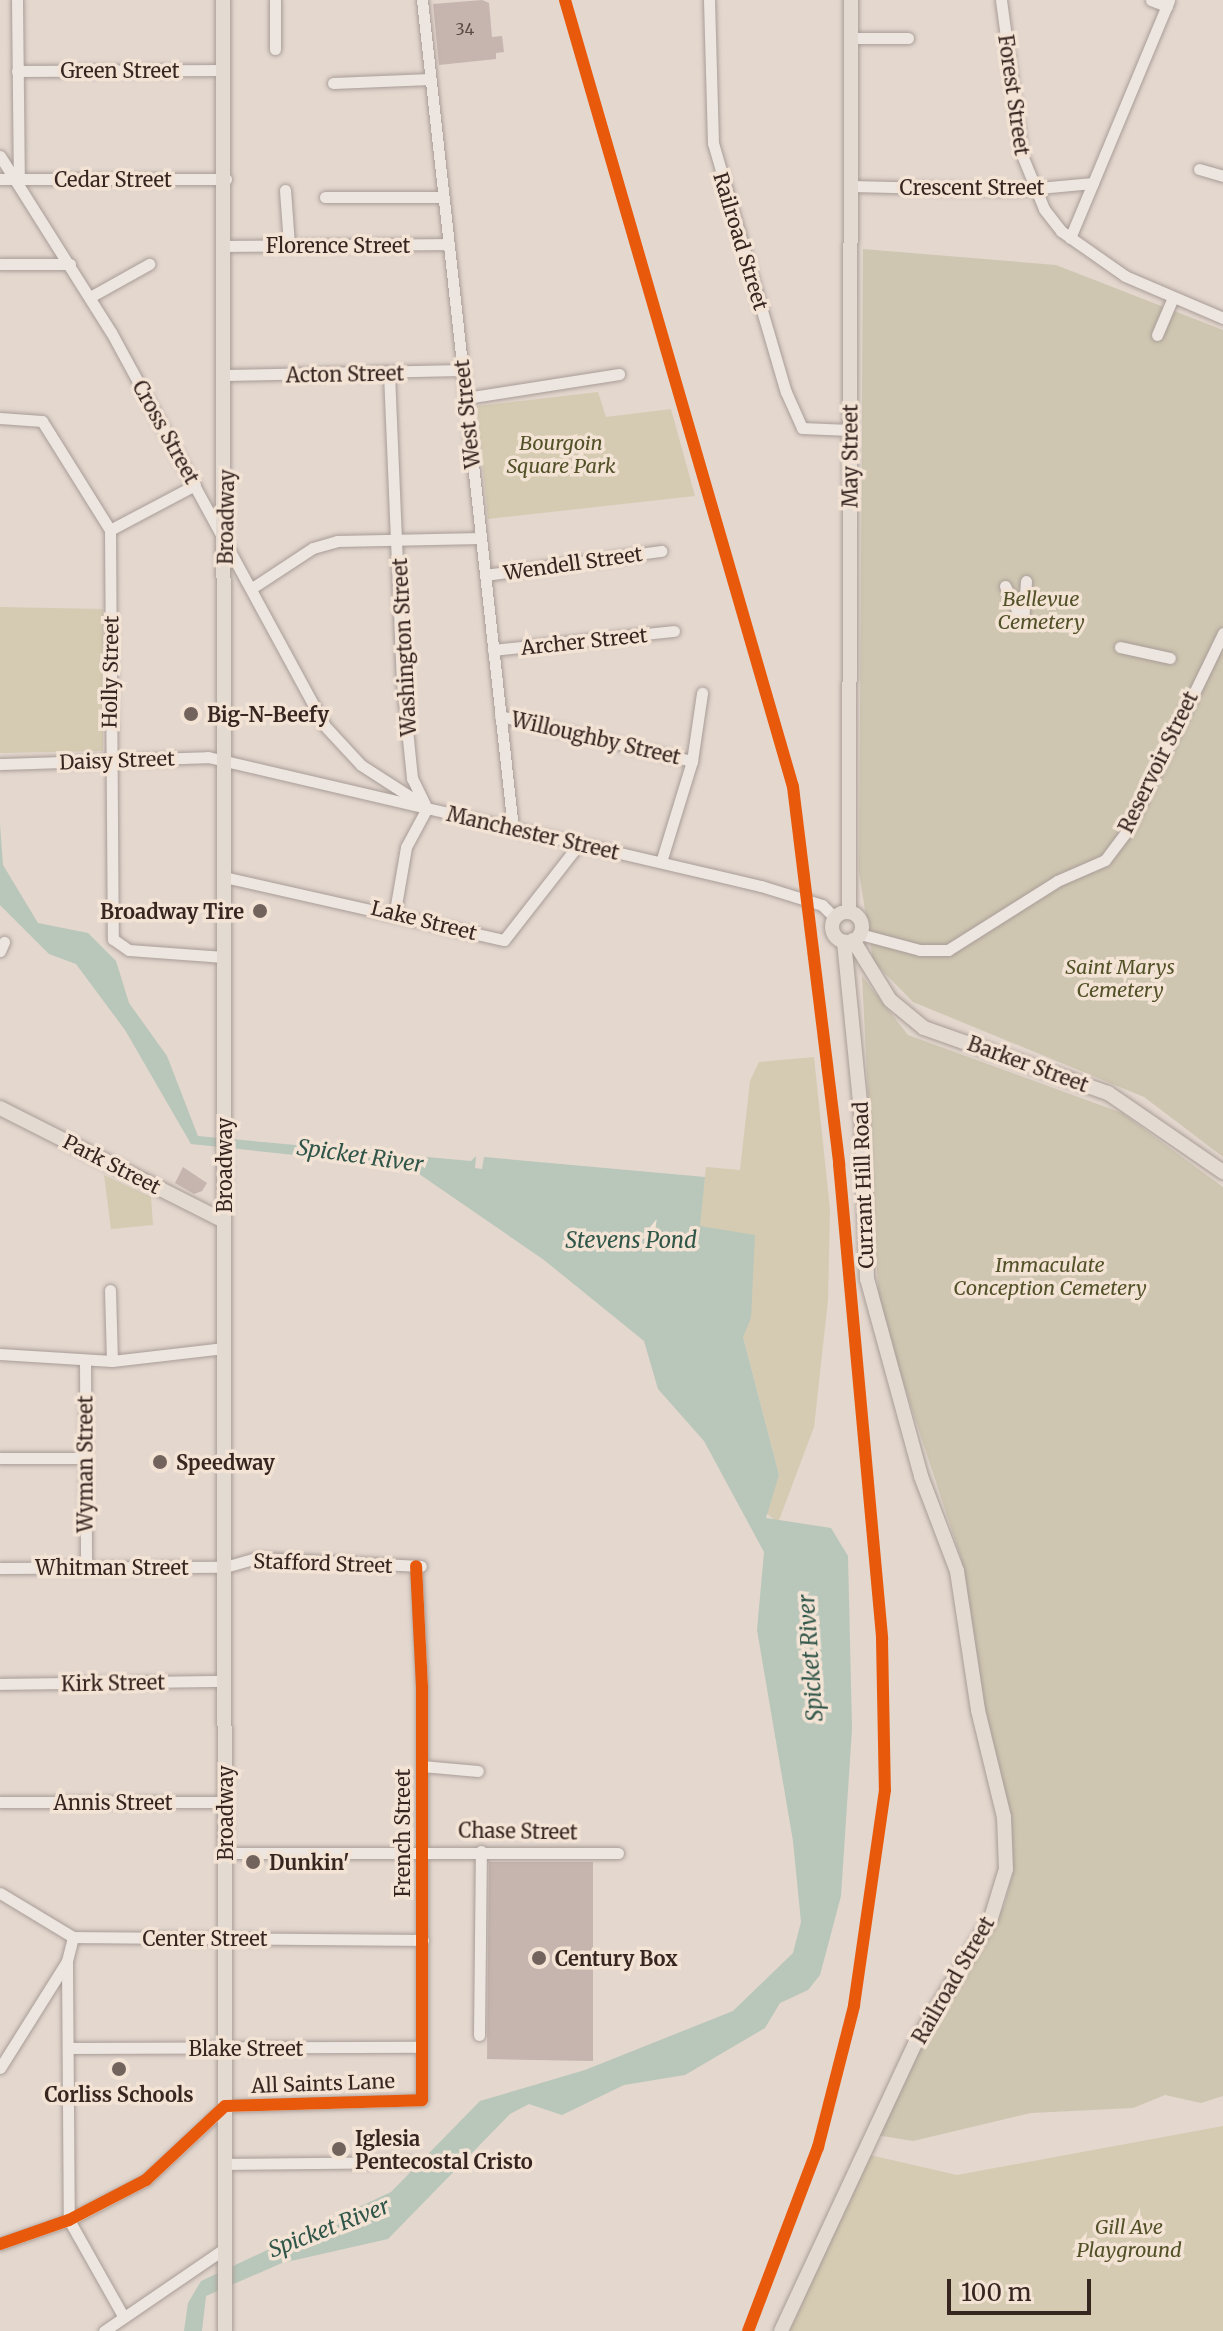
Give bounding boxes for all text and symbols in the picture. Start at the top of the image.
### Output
house number: 34 [456,19,474,39]
street label: Forest Street [994,33,1034,157]
street label: Green Street [60,58,180,82]
street label: Cedar Street [54,167,172,191]
street label: Railroad Street [709,169,773,313]
street label: Crescent Street [900,175,1044,199]
street label: Florence Street [266,233,410,257]
street label: West Street [449,358,485,470]
street label: Acton Street [286,361,404,387]
street label: Cross Street [128,376,204,488]
street label: May Street [838,404,862,508]
park label: Bourgoin Square Park [506,430,616,477]
street label: Broadway [213,469,239,565]
street label: Wendell Street [502,541,644,585]
street label: Washington Street [387,557,421,737]
park label: Bellevue Cemetery [997,586,1085,633]
street label: Holly Street [97,615,123,729]
street label: Archer Street [520,622,648,660]
street label: Reservoir Street [1113,687,1203,837]
place label: Big-N-Beefy [207,702,329,726]
marker: Big-N-Beefy [182,705,200,723]
street label: Willoughby Street [509,707,683,769]
street label: Daisy Street [59,746,175,774]
street label: Manchester Street [445,802,621,864]
street label: Lake Street [369,895,479,945]
place label: Broadway Tire [100,899,244,923]
marker: Broadway Tire [251,902,269,920]
park label: Saint Marys Cemetery [1065,954,1175,1001]
street label: Barker Street [964,1031,1092,1097]
street label: Currant Hill Road [848,1101,878,1269]
street label: Broadway [212,1117,236,1213]
street label: Park Street [59,1129,165,1199]
water label: Spicket River [295,1134,425,1178]
water label: Stevens Pond [565,1228,697,1254]
park label: Immaculate Conception Cemetery [953,1252,1147,1299]
street label: Wyman Street [73,1395,97,1533]
place label: Speedway [176,1450,275,1474]
marker: Speedway [151,1453,169,1471]
street label: Stafford Street [253,1549,393,1577]
street label: Whitman Street [35,1555,189,1579]
water label: Spicket River [793,1594,829,1722]
street label: Kirk Street [61,1670,165,1696]
street label: Broadway [213,1765,237,1861]
street label: French Street [390,1769,414,1897]
street label: Annis Street [54,1790,172,1814]
street label: Chase Street [458,1818,578,1844]
place label: Dunkin' [269,1850,349,1874]
marker: Dunkin' [244,1853,262,1871]
street label: Railroad Street [907,1912,999,2048]
street label: Center Street [143,1926,267,1950]
place label: Century Box [555,1946,677,1970]
marker: Century Box [530,1949,548,1967]
street label: Blake Street [189,2036,303,2060]
marker: Corliss Schools [110,2060,128,2078]
street label: All Saints Lane [251,2068,395,2098]
place label: Corliss Schools [44,2082,194,2106]
place label: Iglesia Pentecostal Cristo [355,2126,533,2173]
marker: Iglesia Pentecostal Cristo [330,2140,348,2158]
water label: Spicket River [265,2193,393,2263]
park label: Gill Ave Playground [1076,2214,1182,2261]
scale bar [951,2263,1095,2313]
text: 100 m [961,2277,1031,2308]

